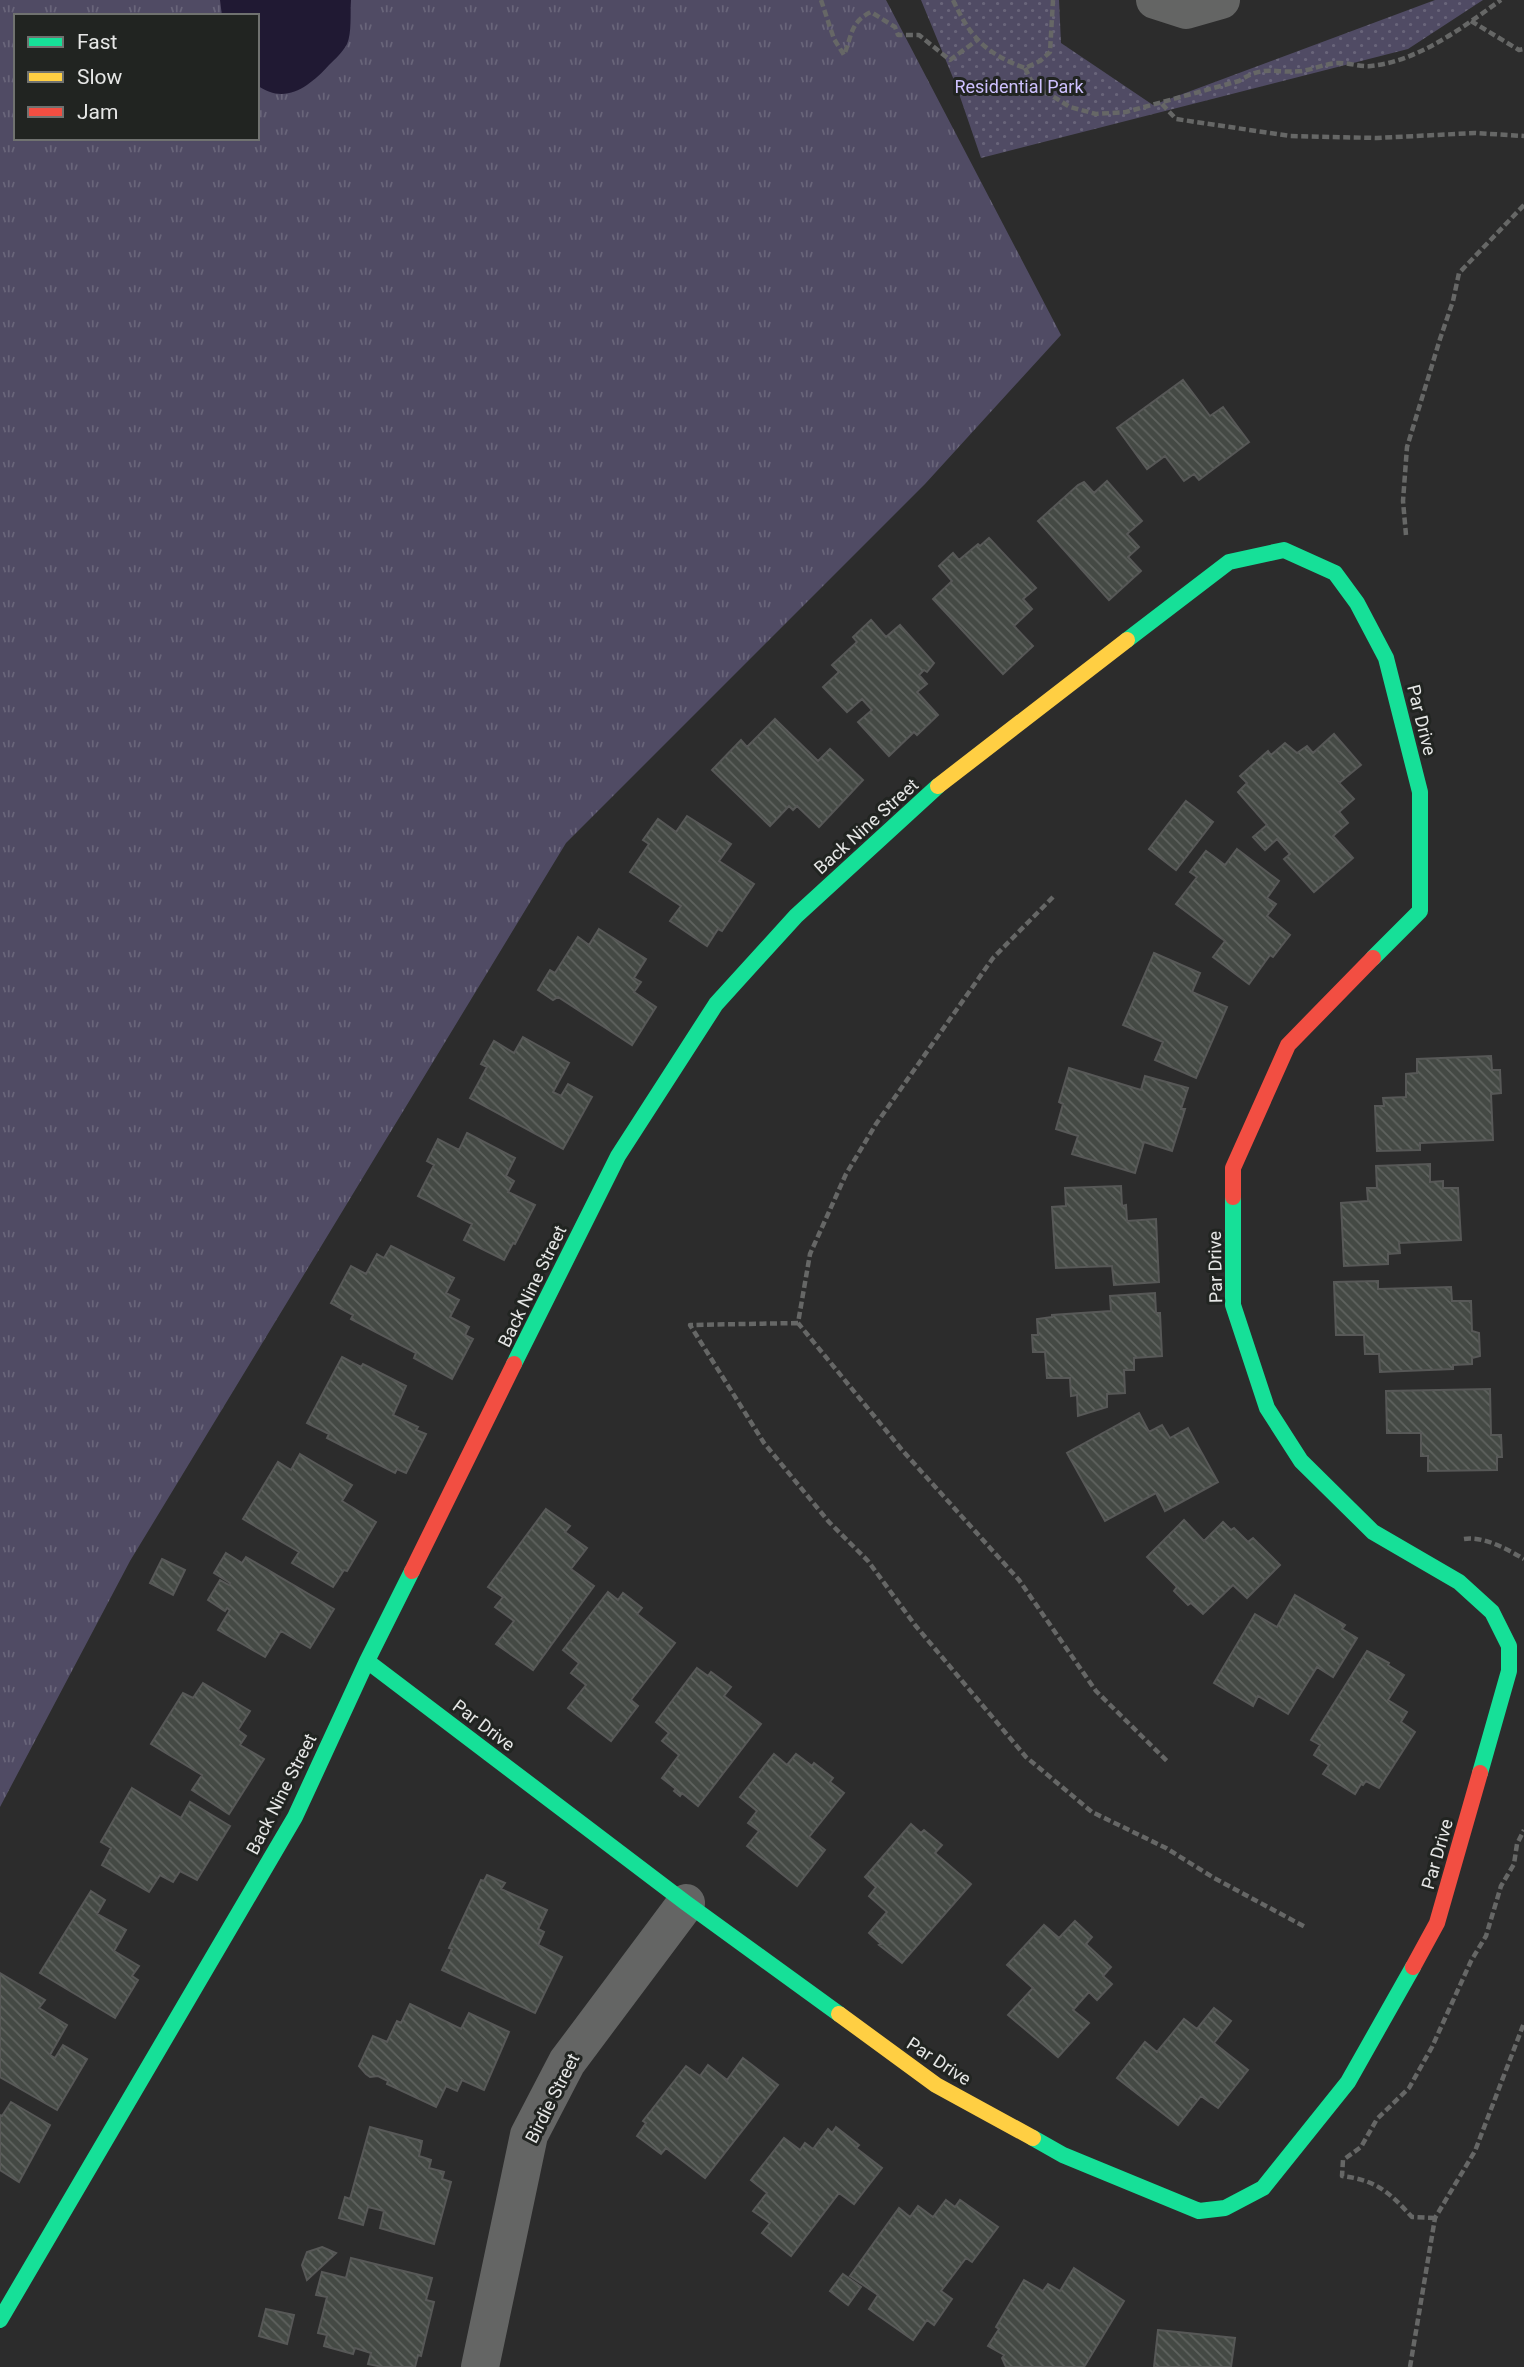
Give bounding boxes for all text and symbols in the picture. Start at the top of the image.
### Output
legend [14,14,259,140]
text: Fast [77,30,118,54]
text: Slow [77,65,123,89]
park label: Residential Park [954,76,1084,97]
text: Jam [77,100,118,124]
street label: Par Drive [1403,682,1441,758]
street label: Back Nine Street [810,774,922,878]
street label: Back Nine Street [493,1222,571,1350]
street label: Par Drive [1204,1231,1226,1303]
street label: Par Drive [449,1695,519,1755]
street label: Back Nine Street [242,1730,321,1858]
street label: Par Drive [1417,1816,1457,1892]
street label: Par Drive [903,2033,975,2089]
street label: Birdie Street [520,2050,584,2146]

